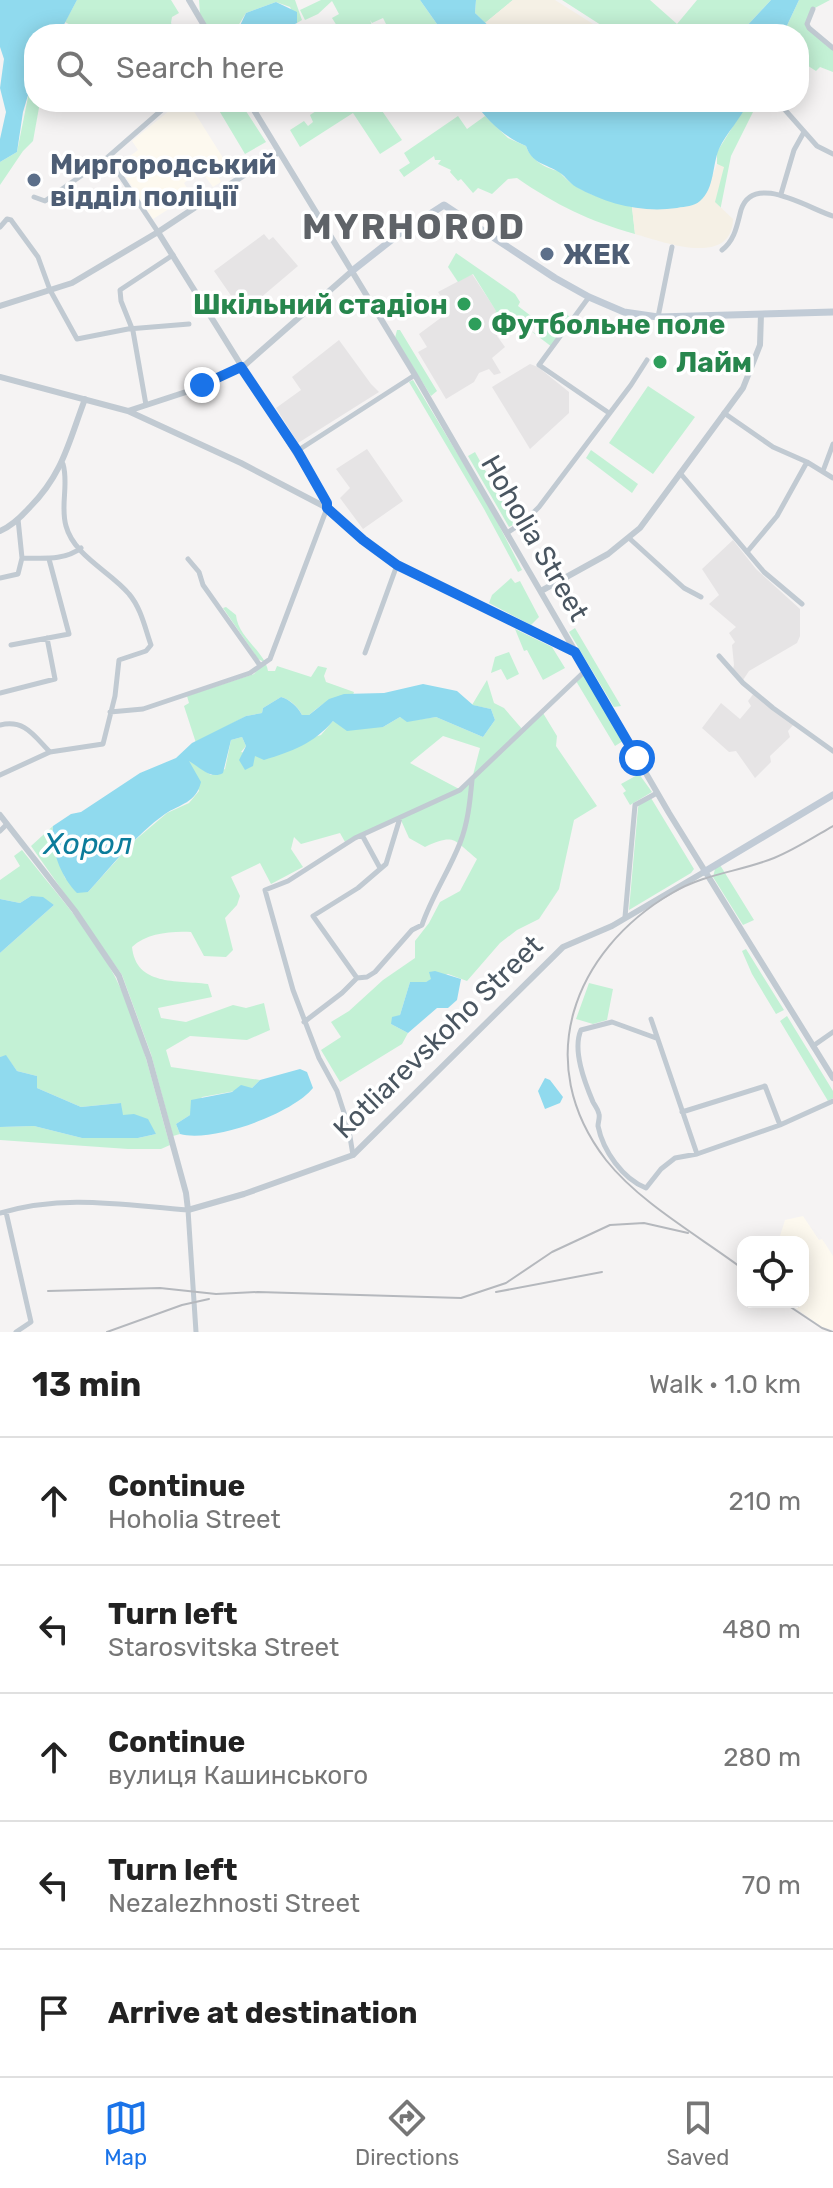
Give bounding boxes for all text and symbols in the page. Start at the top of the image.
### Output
search box [24,24,809,112]
icon: search [52,46,96,90]
text: Search here [116,50,284,86]
place label: Миргородський відділ поліції [50,148,276,213]
marker: Миргородський відділ поліції [25,171,43,189]
district label: MYRHOROD [302,205,526,248]
place label: ЖЕК [563,238,630,271]
marker: ЖЕК [538,245,556,263]
place label: Шкільний стадіон [193,288,448,321]
marker: Шкільний стадіон [455,295,473,313]
place label: Футбольне поле [491,308,725,341]
marker: Футбольне поле [466,315,484,333]
place label: Лайм [676,346,752,379]
marker: Лайм [651,353,669,371]
route end [184,367,220,403]
street label: Hoholia Street [474,449,596,627]
route start [619,740,655,776]
water label: Хорол [42,826,132,862]
street label: Kotliarevskoho Street [327,929,549,1145]
map controls [737,1236,809,1308]
button: locate [737,1236,809,1308]
text: 13 min [32,1364,141,1405]
text: Walk · 1.0 km [649,1369,801,1400]
text: Continue [108,1468,245,1504]
icon: ahead [32,1479,76,1523]
text: 210 m [729,1486,801,1517]
text: Hoholia Street [108,1504,281,1535]
text: Turn left [108,1596,238,1632]
icon: left [32,1607,76,1651]
text: 480 m [722,1614,801,1645]
text: Starosvitska Street [108,1632,339,1663]
text: Continue [108,1724,245,1760]
icon: ahead [32,1735,76,1779]
text: 280 m [723,1742,801,1773]
text: вулиця Кашинського [108,1760,368,1791]
text: Turn left [108,1852,238,1888]
icon: left [32,1863,76,1907]
text: 70 m [742,1870,801,1901]
text: Nezalezhnosti Street [108,1888,360,1919]
icon: arrive [32,1991,76,2035]
text: Arrive at destination [108,1995,418,2031]
tab: Map [104,2096,148,2171]
tab: Directions [355,2096,459,2171]
tab: Saved [667,2096,729,2171]

